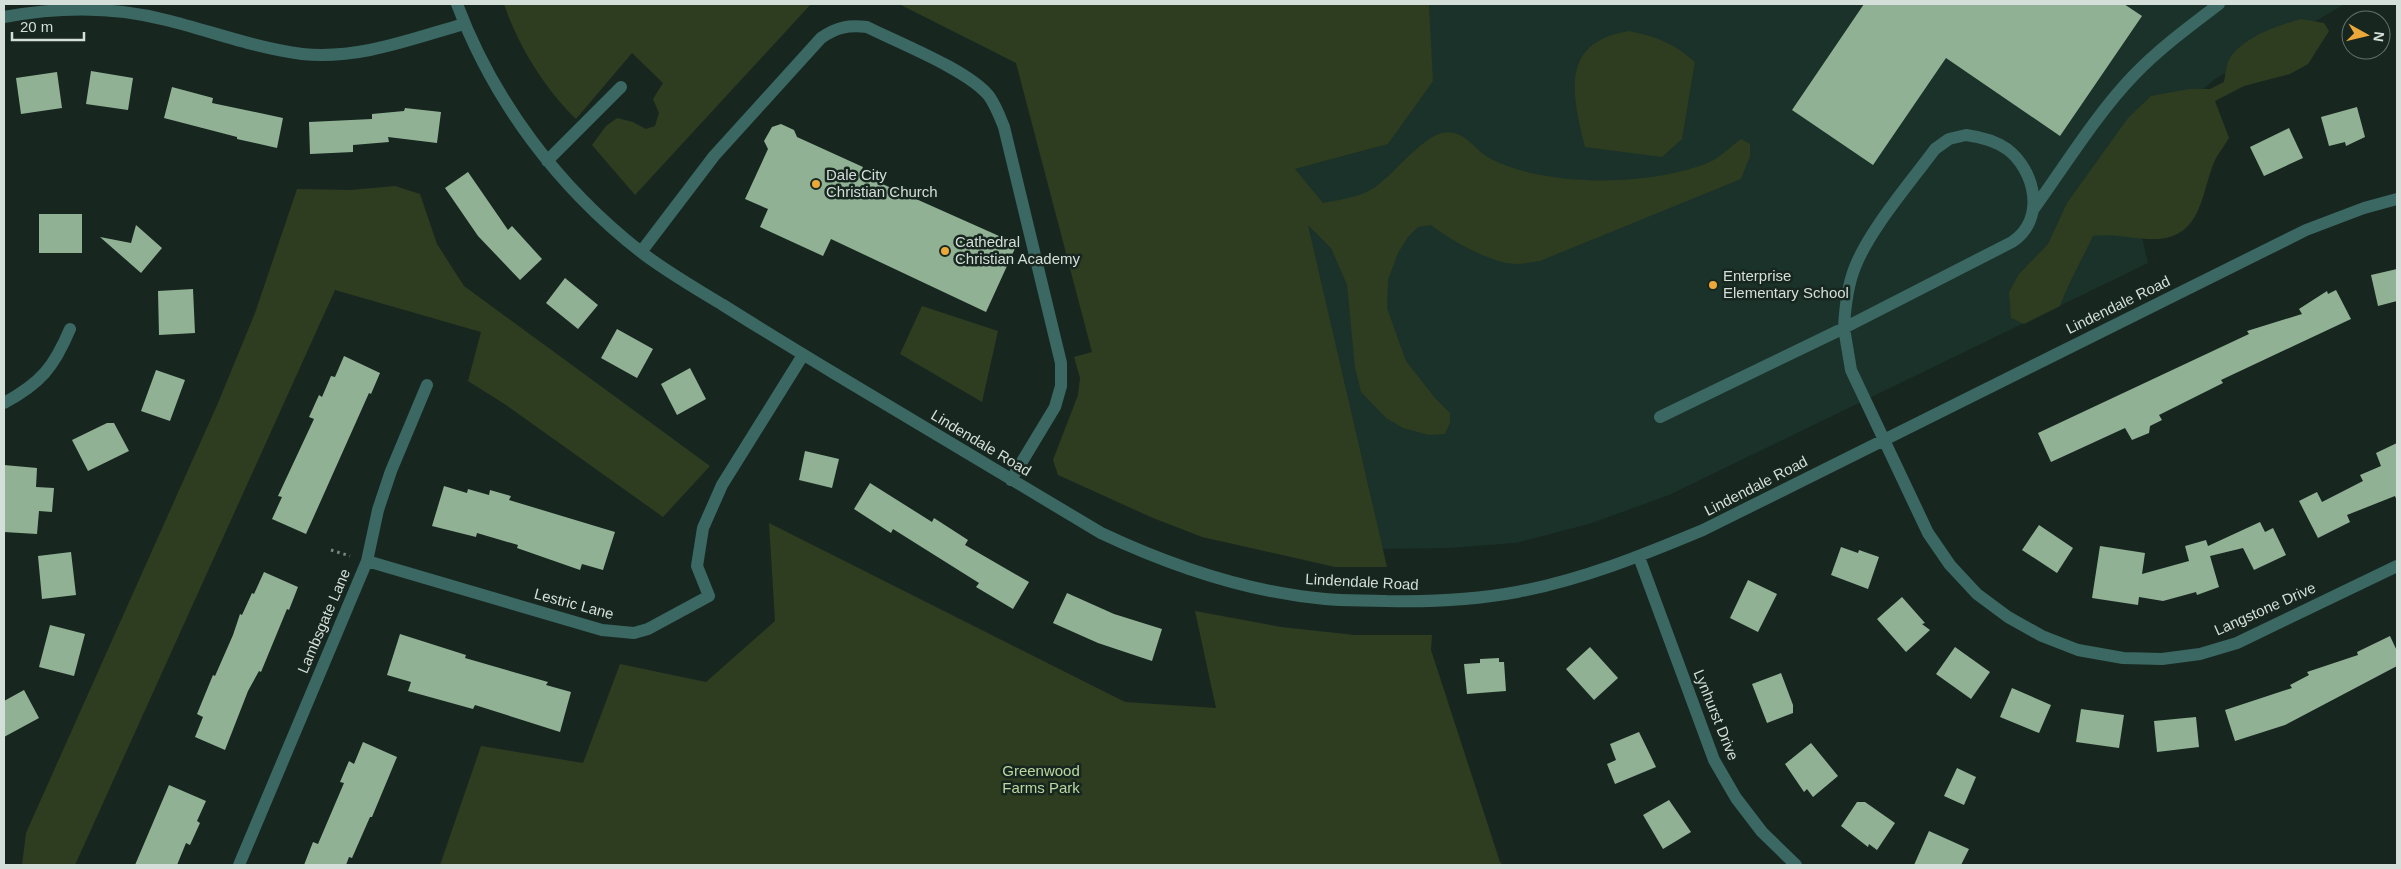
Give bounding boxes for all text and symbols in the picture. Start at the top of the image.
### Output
scale bar [12,10,85,42]
north arrow [2341,10,2391,60]
text: 20 m [20,18,53,35]
text: N [2370,31,2388,43]
place label: Dale City Christian Church [826,166,938,200]
marker: Dale City Christian Church [810,178,822,190]
place label: Cathedral Christian Academy [955,233,1081,267]
marker: Cathedral Christian Academy [939,245,951,257]
place label: Enterprise Elementary School [1723,267,1849,301]
street label: Lindendale Road [2063,272,2172,337]
marker: Enterprise Elementary School [1707,279,1719,291]
street label: Lindendale Road [928,406,1034,479]
street label: Lindendale Road [1701,452,1810,519]
street label: Lambsgate Lane [294,566,353,676]
street label: Lindendale Road [1305,570,1419,593]
street label: Langstone Drive [2211,579,2318,639]
street label: Lestric Lane [532,585,616,622]
street label: Lynhurst Drive [1691,667,1742,763]
park label: Greenwood Farms Park [1002,762,1080,796]

